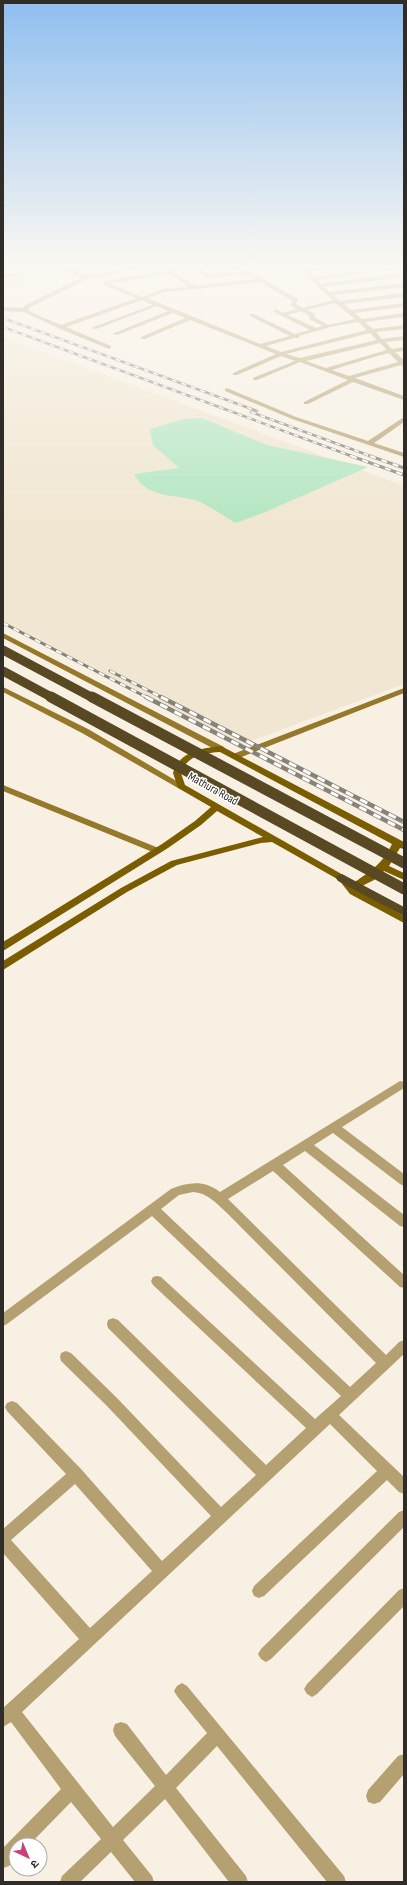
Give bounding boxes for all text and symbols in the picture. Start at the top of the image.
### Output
street label: Mathura Road [185,769,241,809]
north arrow [8,1837,48,1877]
text: उ [27,1857,41,1871]

